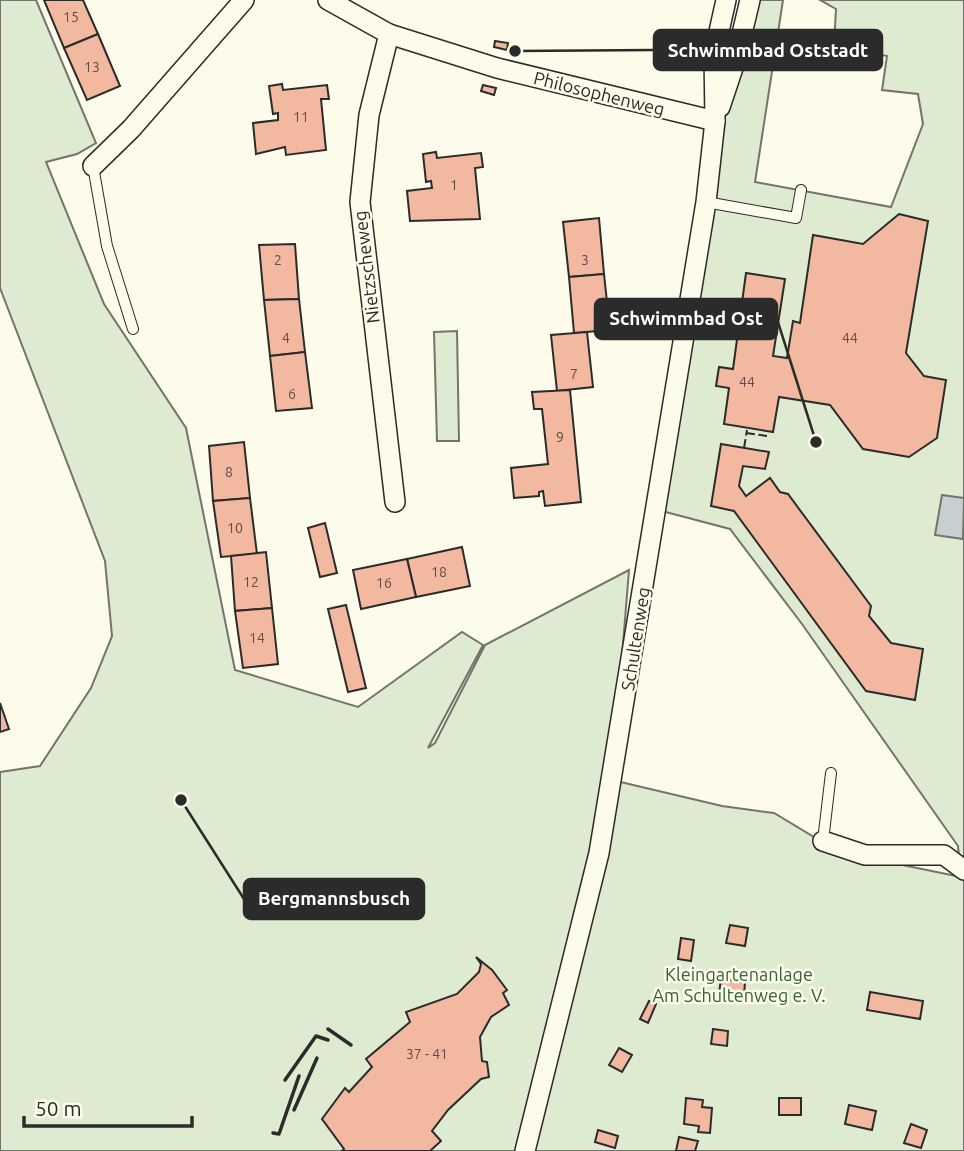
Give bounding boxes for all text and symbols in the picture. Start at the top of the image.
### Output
house number: 15 [63,9,79,25]
callout: Schwimmbad Oststadt [654,30,882,70]
text: Schwimmbad Oststadt [668,39,868,61]
house number: 13 [84,59,100,75]
street label: Philosophenweg [532,67,667,119]
house number: 11 [293,109,309,125]
house number: 1 [450,177,458,193]
street label: Nietzscheweg [349,210,383,324]
house number: 2 [274,252,282,268]
house number: 3 [581,252,589,268]
callout: Schwimmbad Ost [595,299,777,339]
text: Schwimmbad Ost [609,307,763,329]
house number: 4 [282,330,290,346]
house number: 44 [842,330,858,346]
house number: 7 [570,366,578,382]
house number: 44 [739,374,755,390]
house number: 6 [288,386,296,402]
house number: 9 [556,429,564,445]
house number: 8 [225,464,233,480]
house number: 10 [227,520,243,536]
house number: 18 [431,564,447,580]
house number: 12 [243,574,259,590]
house number: 16 [376,575,392,591]
street label: Schultenweg [617,586,653,692]
house number: 14 [249,630,265,646]
callout: Bergmannsbusch [244,879,424,919]
text: Bergmannsbusch [258,887,410,909]
park label: Kleingartenanlage Am Schultenweg e. V. [652,964,826,1005]
house number: 37 - 41 [406,1046,448,1062]
scale bar [24,1084,192,1128]
text: 50 m [35,1096,82,1120]

